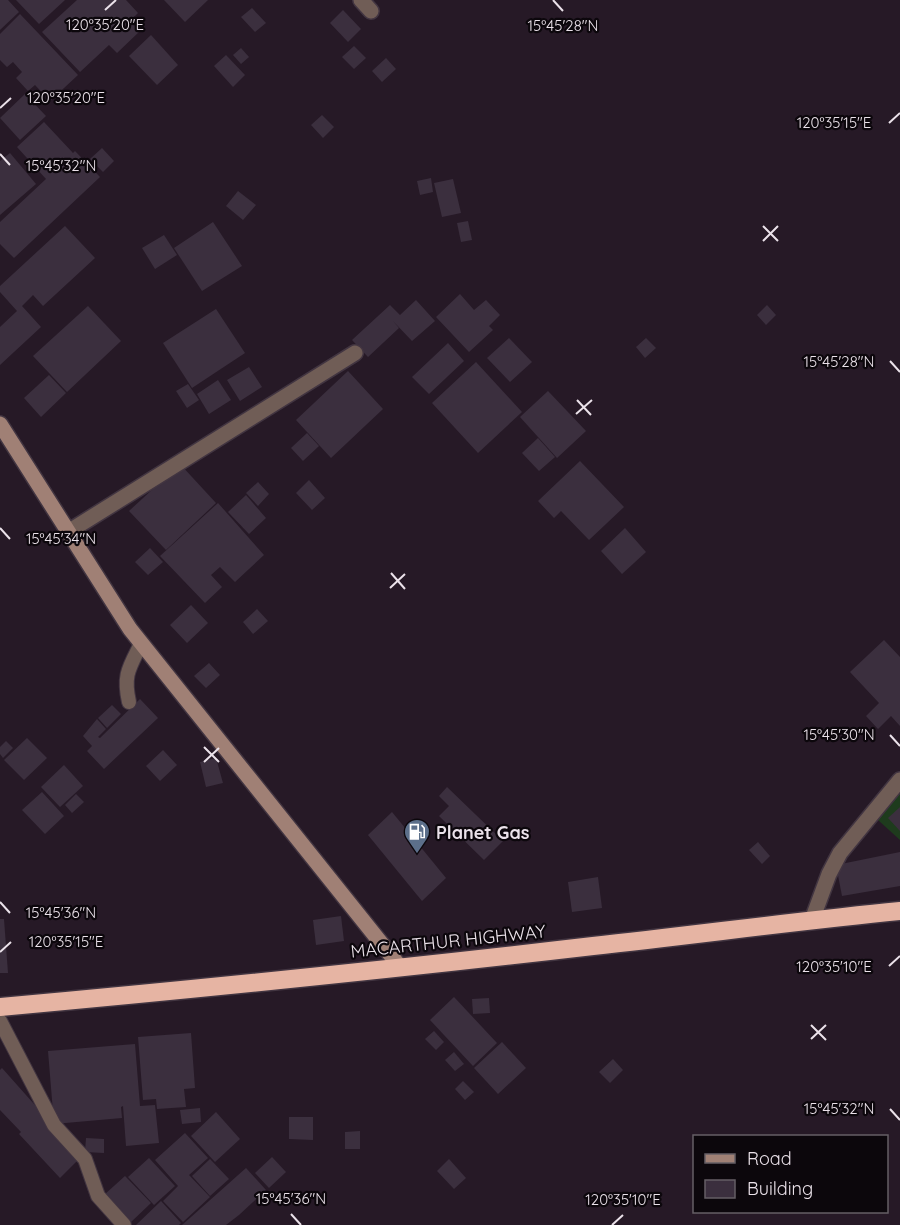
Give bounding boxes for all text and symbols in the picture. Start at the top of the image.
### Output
text: 120°35'20"E [66,15,144,34]
text: 15°45'28"N [528,16,598,35]
text: 120°35'20"E [27,88,105,107]
text: 120°35'15"E [797,113,871,132]
text: 15°45'32"N [26,156,96,175]
text: 15°45'28"N [804,352,874,371]
text: 15°45'34"N [26,529,96,548]
text: 15°45'30"N [803,725,875,744]
fuel station icon: Planet Gas [402,817,432,855]
place label: Planet Gas [436,821,530,844]
text: 15°45'36"N [26,903,96,922]
street label: MACARTHUR HIGHWAY [349,919,547,963]
text: 120°35'15"E [29,932,103,951]
text: 120°35'10"E [796,957,872,976]
text: 15°45'32"N [804,1099,874,1118]
legend [693,1135,888,1213]
text: Road [747,1147,792,1170]
text: Building [747,1177,813,1200]
text: 15°45'36"N [256,1189,326,1208]
text: 120°35'10"E [585,1190,661,1209]

